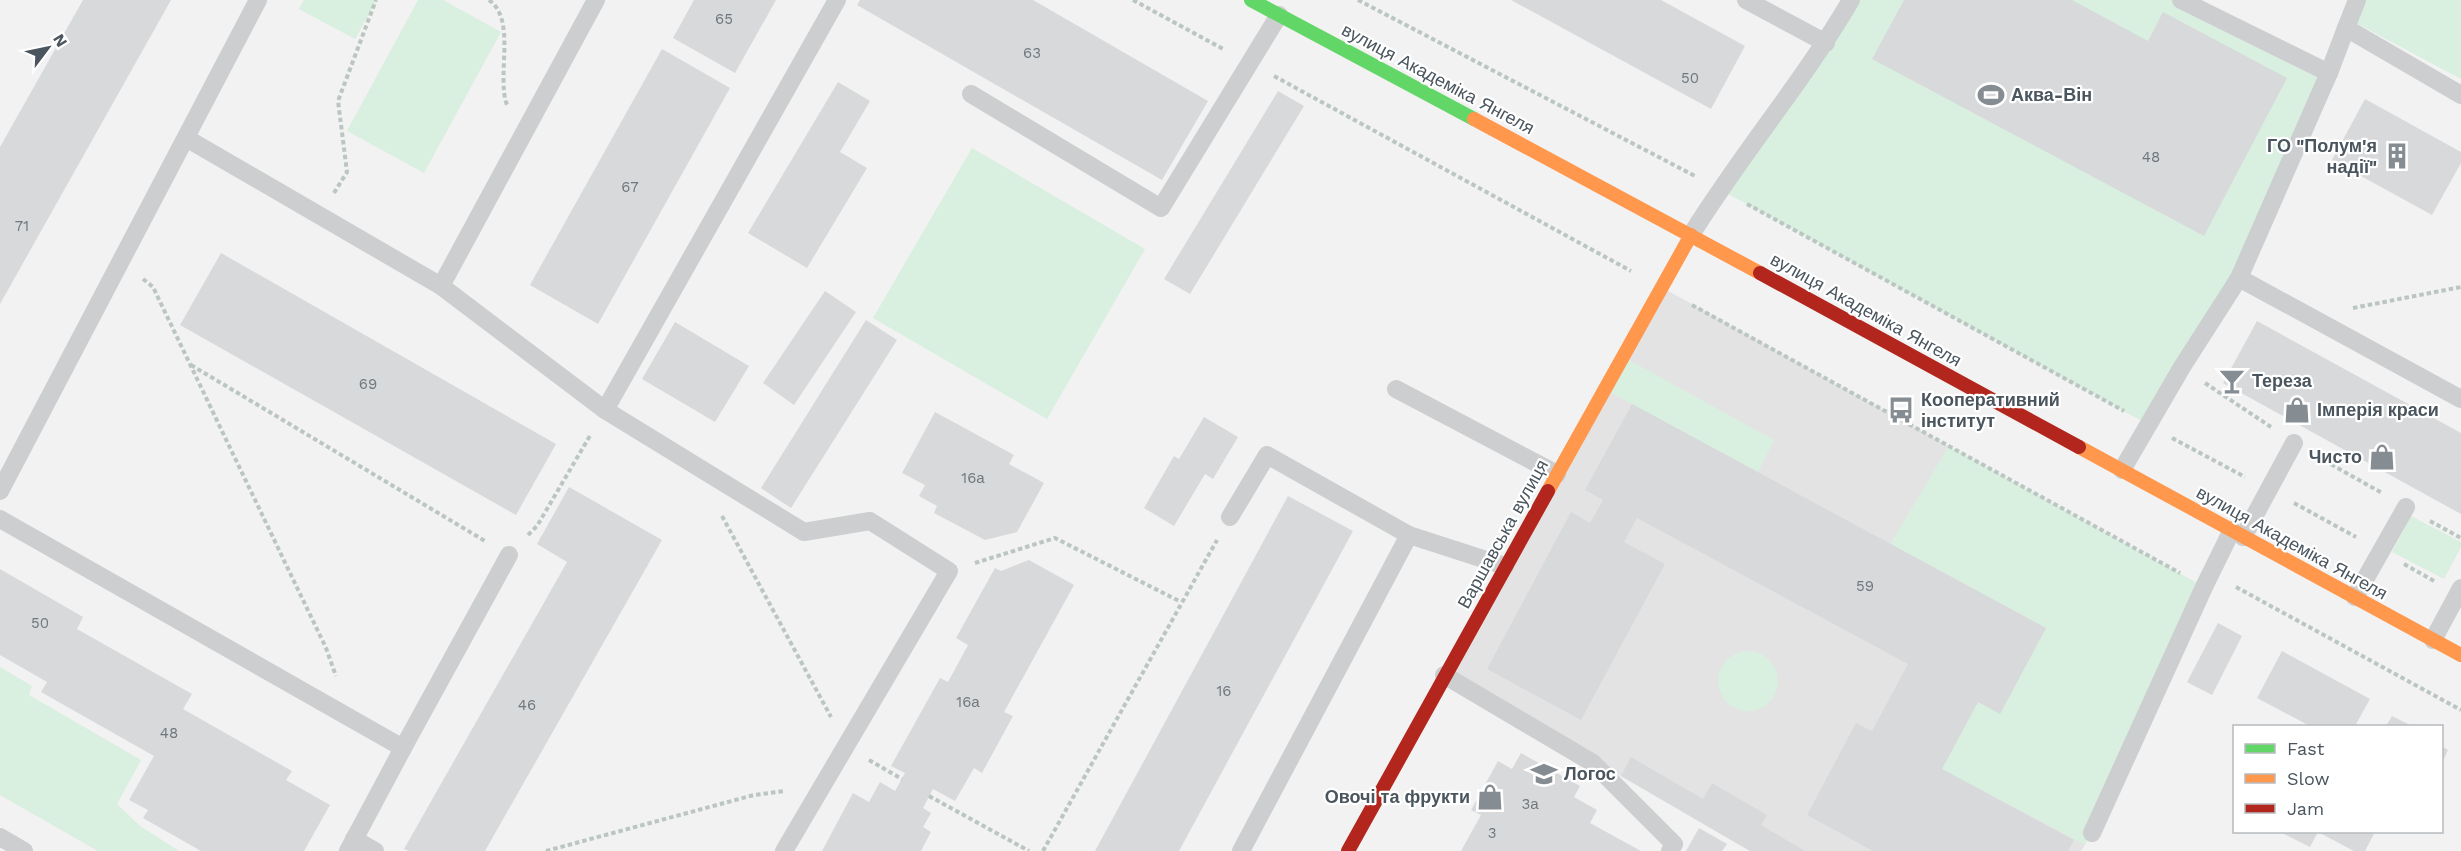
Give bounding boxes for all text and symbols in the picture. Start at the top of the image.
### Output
house number: 65 [715,10,733,28]
north arrow [18,18,78,78]
street label: вулиця Академіка Янгеля [1338,19,1538,138]
text: N [49,30,71,50]
house number: 63 [1023,44,1041,62]
house number: 50 [1681,69,1699,87]
sports icon: Аква-Він [1976,80,2006,110]
place label: Аква-Він [2011,84,2092,105]
place label: ГО "Полум'я надії" [2267,135,2377,177]
building icon: ГО "Полум'я надії" [2382,141,2412,171]
house number: 48 [2142,148,2160,166]
house number: 67 [621,178,639,196]
house number: 71 [15,217,29,235]
street label: вулиця Академіка Янгеля [1767,248,1965,371]
bar icon: Тереза [2217,366,2247,396]
place label: Тереза [2252,370,2313,391]
house number: 69 [359,375,377,393]
place label: Кооперативний інститут [1921,389,2060,431]
bus stop icon: Кооперативний інститут [1886,395,1916,425]
shop icon: Імперія краси [2282,395,2312,425]
place label: Імперія краси [2317,399,2439,420]
shop icon: Чисто [2367,442,2397,472]
place label: Чисто [2309,446,2362,467]
street label: Варшавська вулиця [1453,456,1552,612]
house number: 16а [961,469,985,487]
street label: вулиця Академіка Янгеля [2193,481,2391,604]
house number: 59 [1856,577,1874,595]
house number: 50 [31,614,49,632]
house number: 16 [1217,682,1231,700]
house number: 16а [956,693,980,711]
house number: 46 [518,696,536,714]
house number: 48 [160,724,178,742]
legend [2233,725,2443,833]
text: Fast [2287,738,2325,759]
school or university icon: Логос [1529,759,1559,789]
place label: Логос [1564,763,1616,784]
text: Slow [2287,768,2330,789]
shop icon: Овочі та фрукти [1475,782,1505,812]
place label: Овочі та фрукти [1325,786,1470,807]
house number: 3а [1521,795,1539,813]
text: Jam [2287,798,2324,819]
house number: 3 [1488,824,1496,842]

